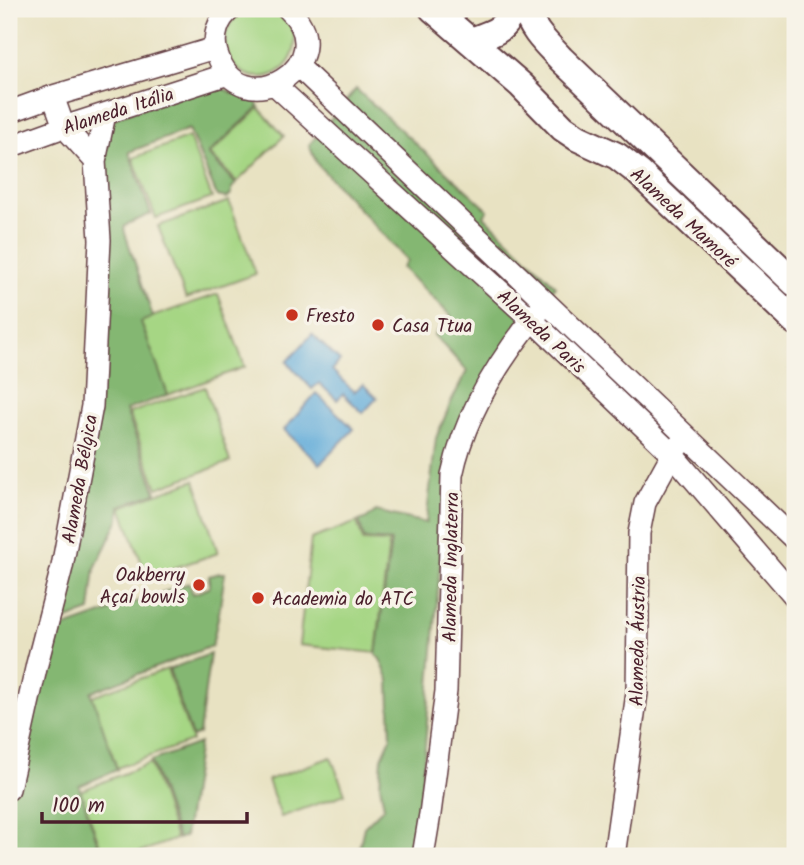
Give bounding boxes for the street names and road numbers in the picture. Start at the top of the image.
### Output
street label: Alameda Itália [59,80,178,144]
street label: Alameda Mamoré [622,161,743,277]
street label: Alameda Paris [489,283,592,382]
street label: Alameda Bélgica [55,412,107,546]
street label: Alameda Inglaterra [436,491,468,643]
street label: Alameda Áustria [623,575,655,707]

